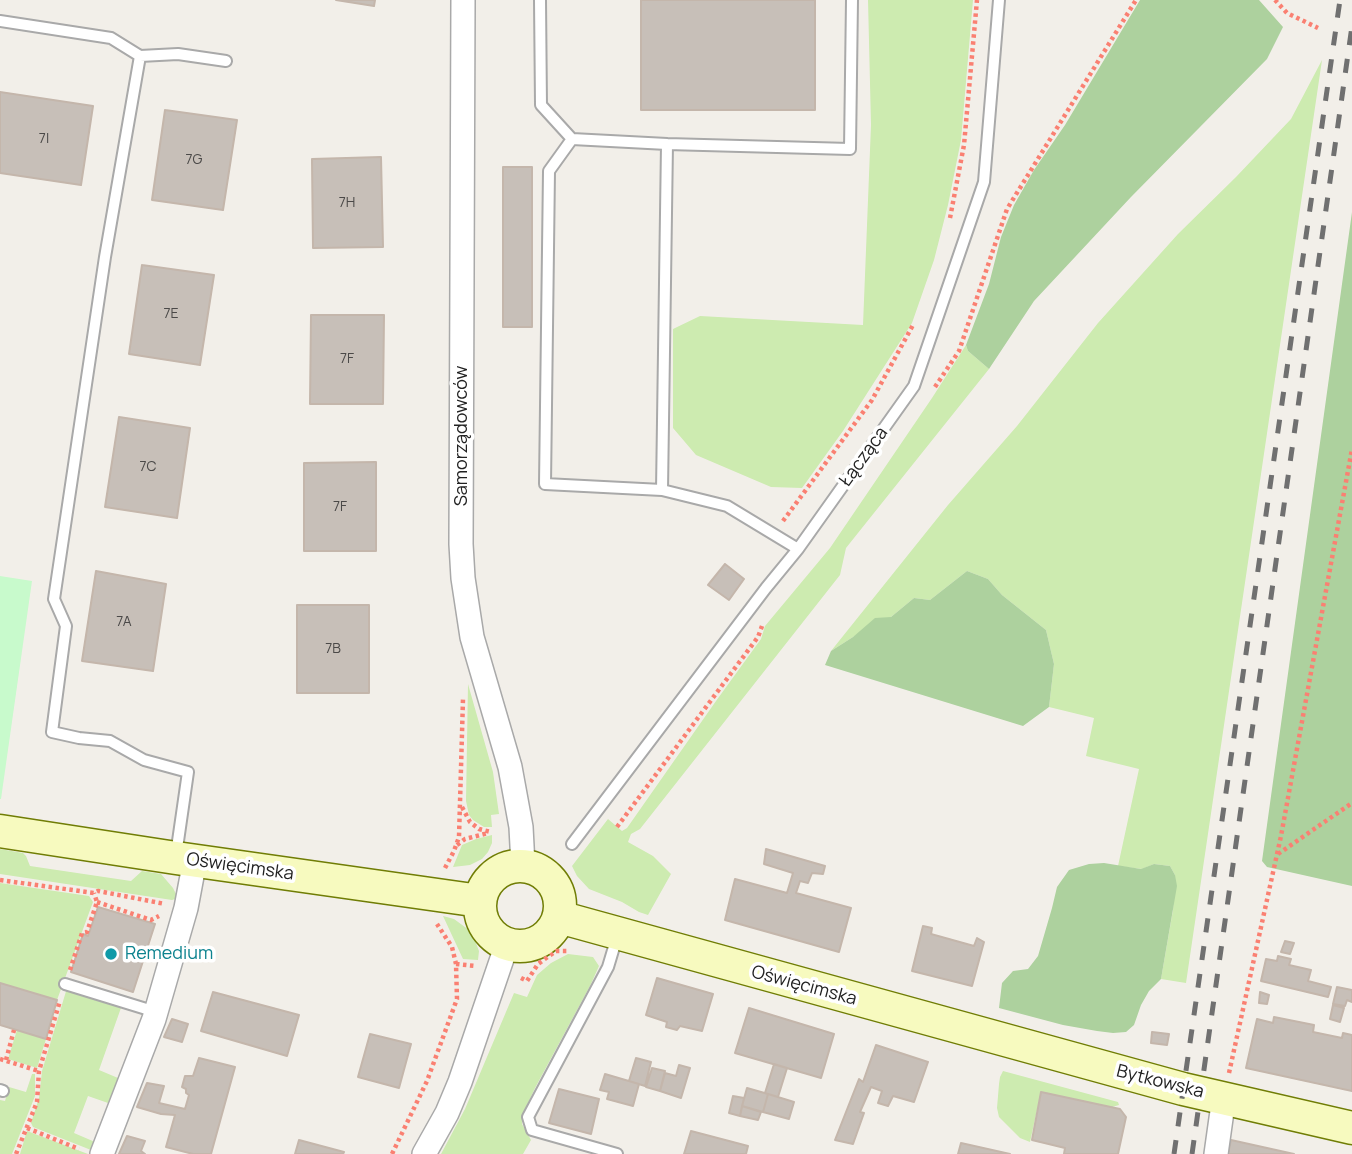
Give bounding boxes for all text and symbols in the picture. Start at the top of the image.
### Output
house number: 7I [39,131,49,147]
house number: 7G [186,152,202,168]
house number: 7H [339,195,355,211]
house number: 7E [163,306,179,322]
house number: 7F [340,351,354,367]
street label: Samorządowców [451,366,473,506]
street label: Łącząca [835,423,893,491]
house number: 7C [139,459,157,475]
house number: 7F [333,499,347,515]
house number: 7A [116,614,132,630]
house number: 7B [325,641,341,657]
street label: Oświęcimska [185,849,295,885]
place label: Remedium [125,943,213,965]
marker: Remedium [103,946,119,962]
street label: Oświęcimska [749,962,859,1010]
street label: Bytkowska [1114,1061,1206,1103]

